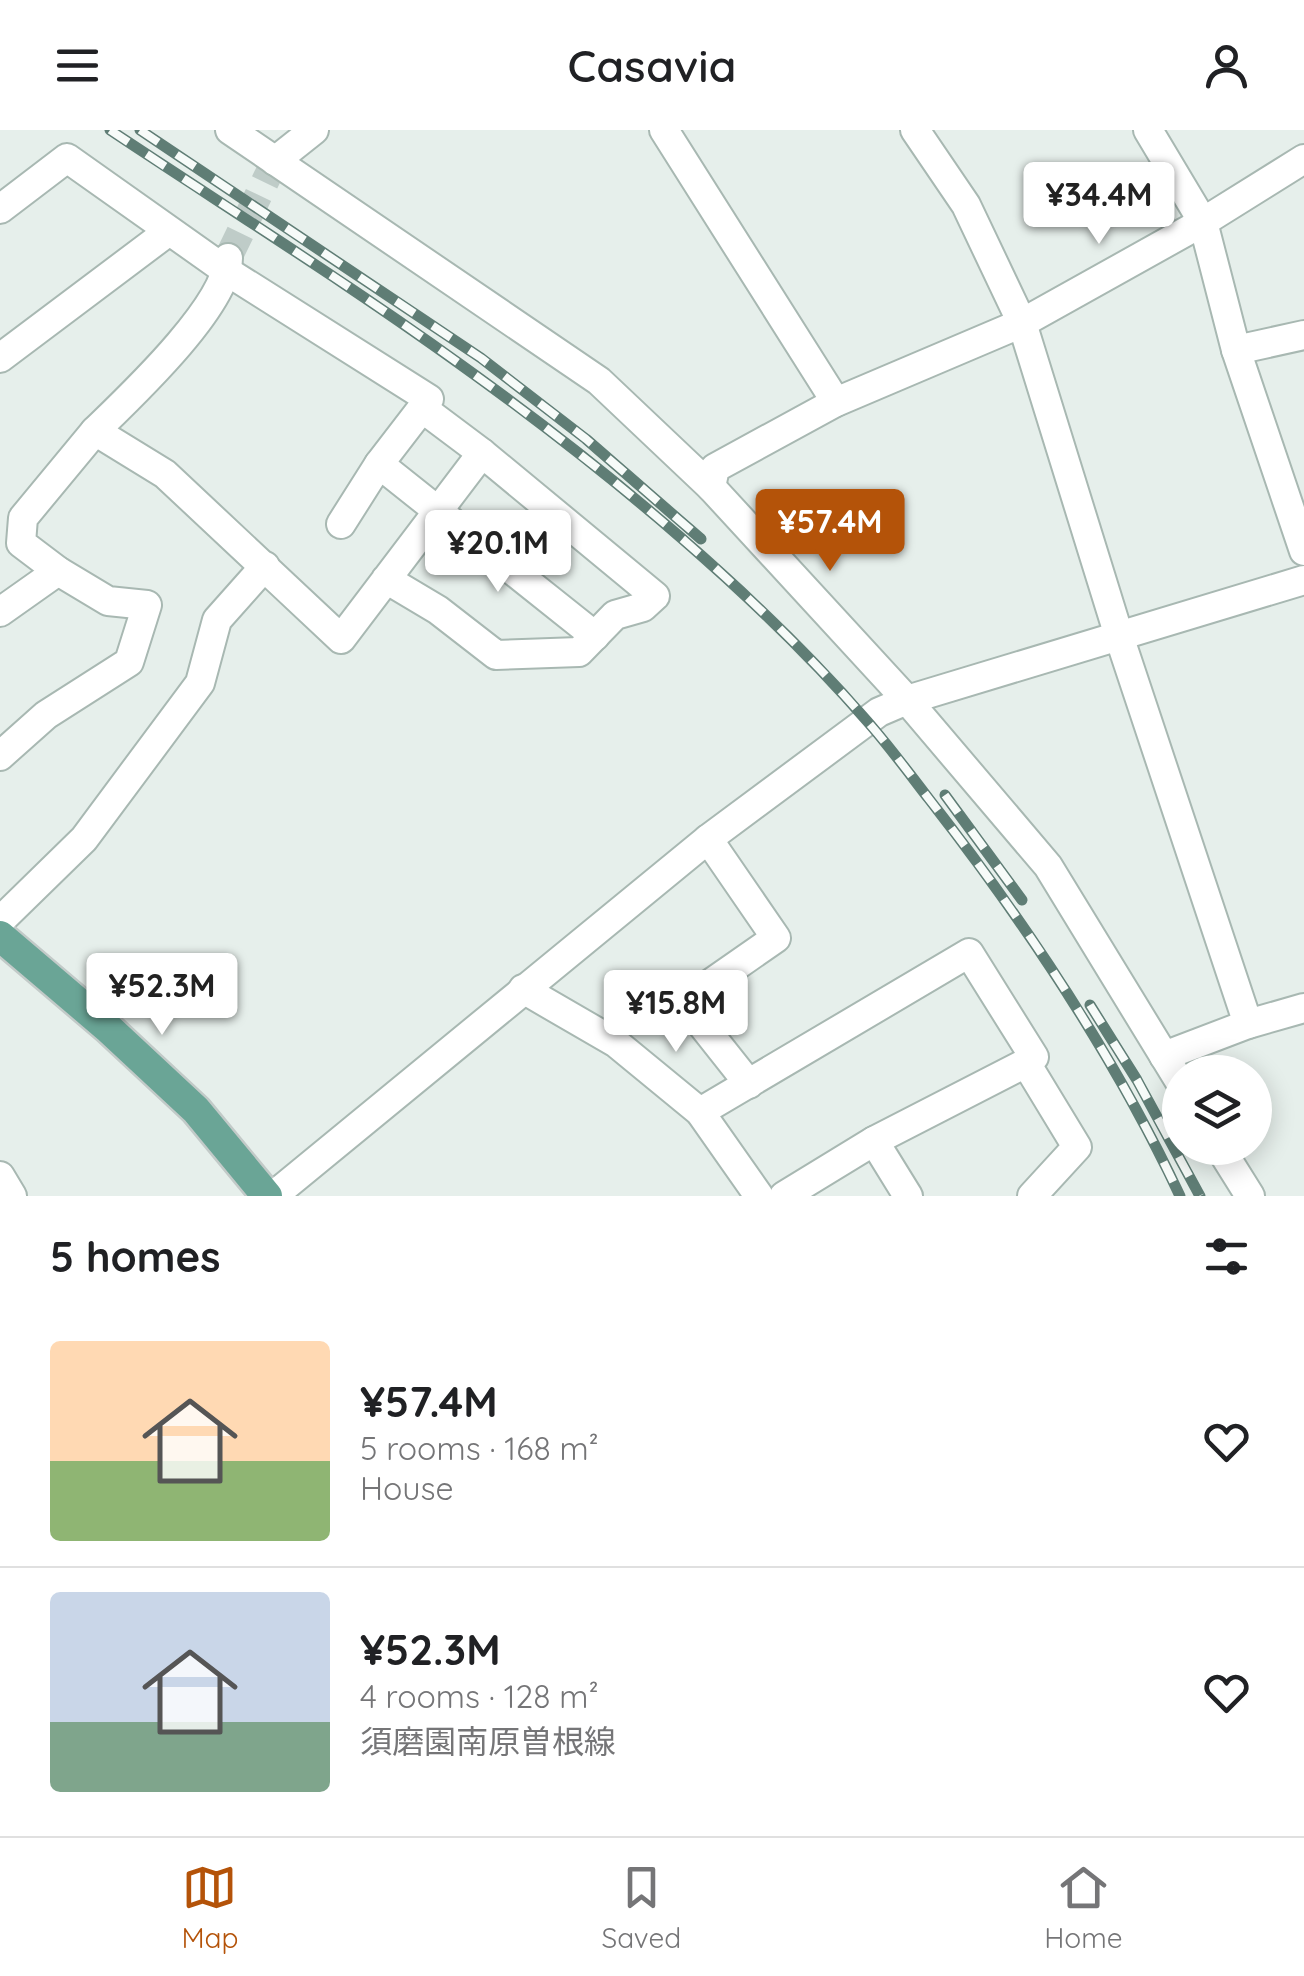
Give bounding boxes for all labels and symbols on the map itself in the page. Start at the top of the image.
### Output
pin: ¥34.4M [1018,162,1180,247]
pin: ¥57.4M [749,489,911,574]
pin: ¥20.1M [417,510,579,595]
pin: ¥52.3M [81,953,243,1038]
pin: ¥15.8M [595,970,757,1055]

